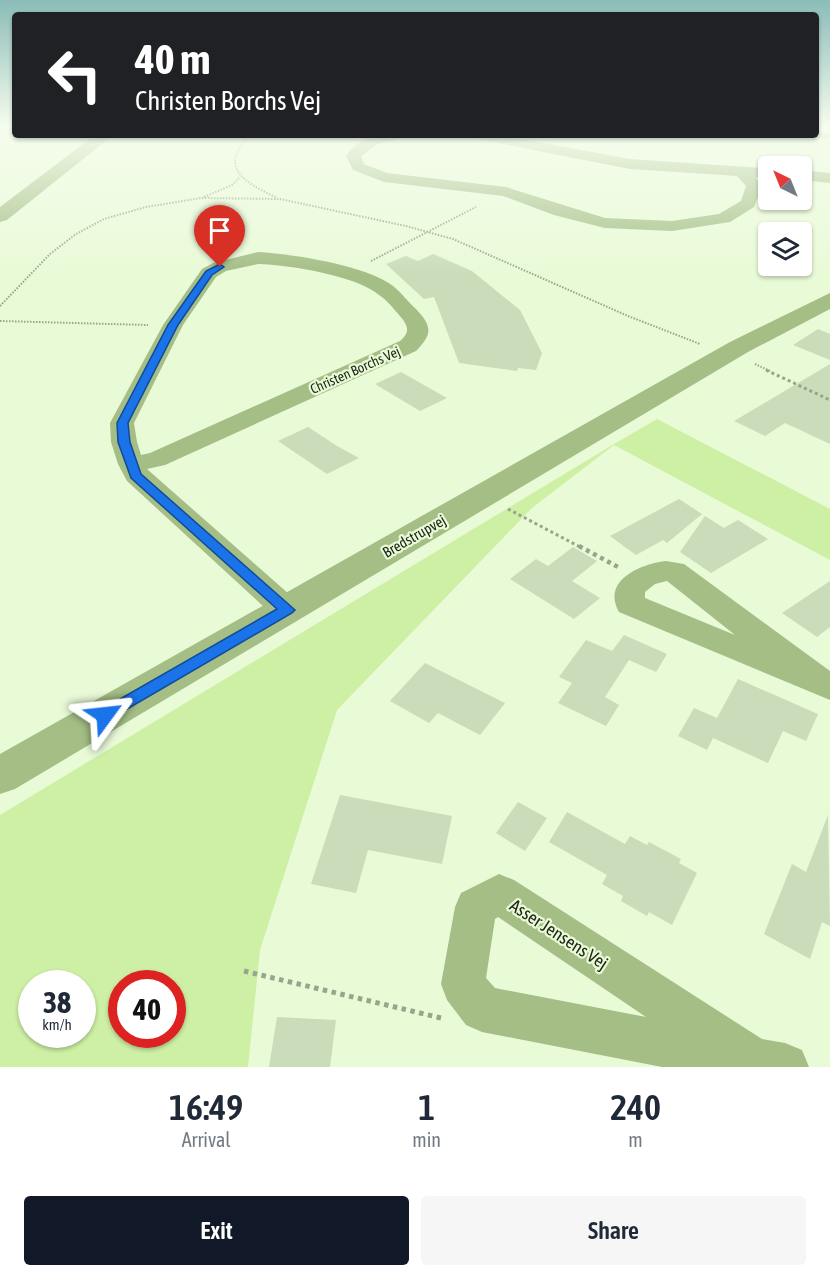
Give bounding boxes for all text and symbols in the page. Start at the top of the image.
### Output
text: 40 m [135,35,210,83]
icon: left [36,36,114,114]
text: Christen Borchs Vej [135,85,321,116]
north arrow [758,156,812,210]
map controls [758,156,812,276]
pin [194,205,245,267]
icon: arrive [203,214,236,247]
button: layers [758,222,812,276]
street label: Christen Borchs Vej [308,343,402,397]
street label: Bredstrupvej [379,511,449,561]
position arrow [73,683,137,747]
street label: Asser Jensens Vej [506,894,612,974]
speed limit sign: 40 [108,970,186,1048]
text: 38 [43,985,71,1019]
text: km/h [42,1016,72,1033]
text: 16:49 [169,1086,243,1128]
text: 1 [418,1086,435,1128]
text: 240 [610,1086,661,1128]
text: Arrival [182,1128,231,1151]
text: min [412,1128,441,1151]
text: m [628,1128,643,1151]
button: Exit [24,1196,409,1265]
button: Share [421,1196,806,1265]

